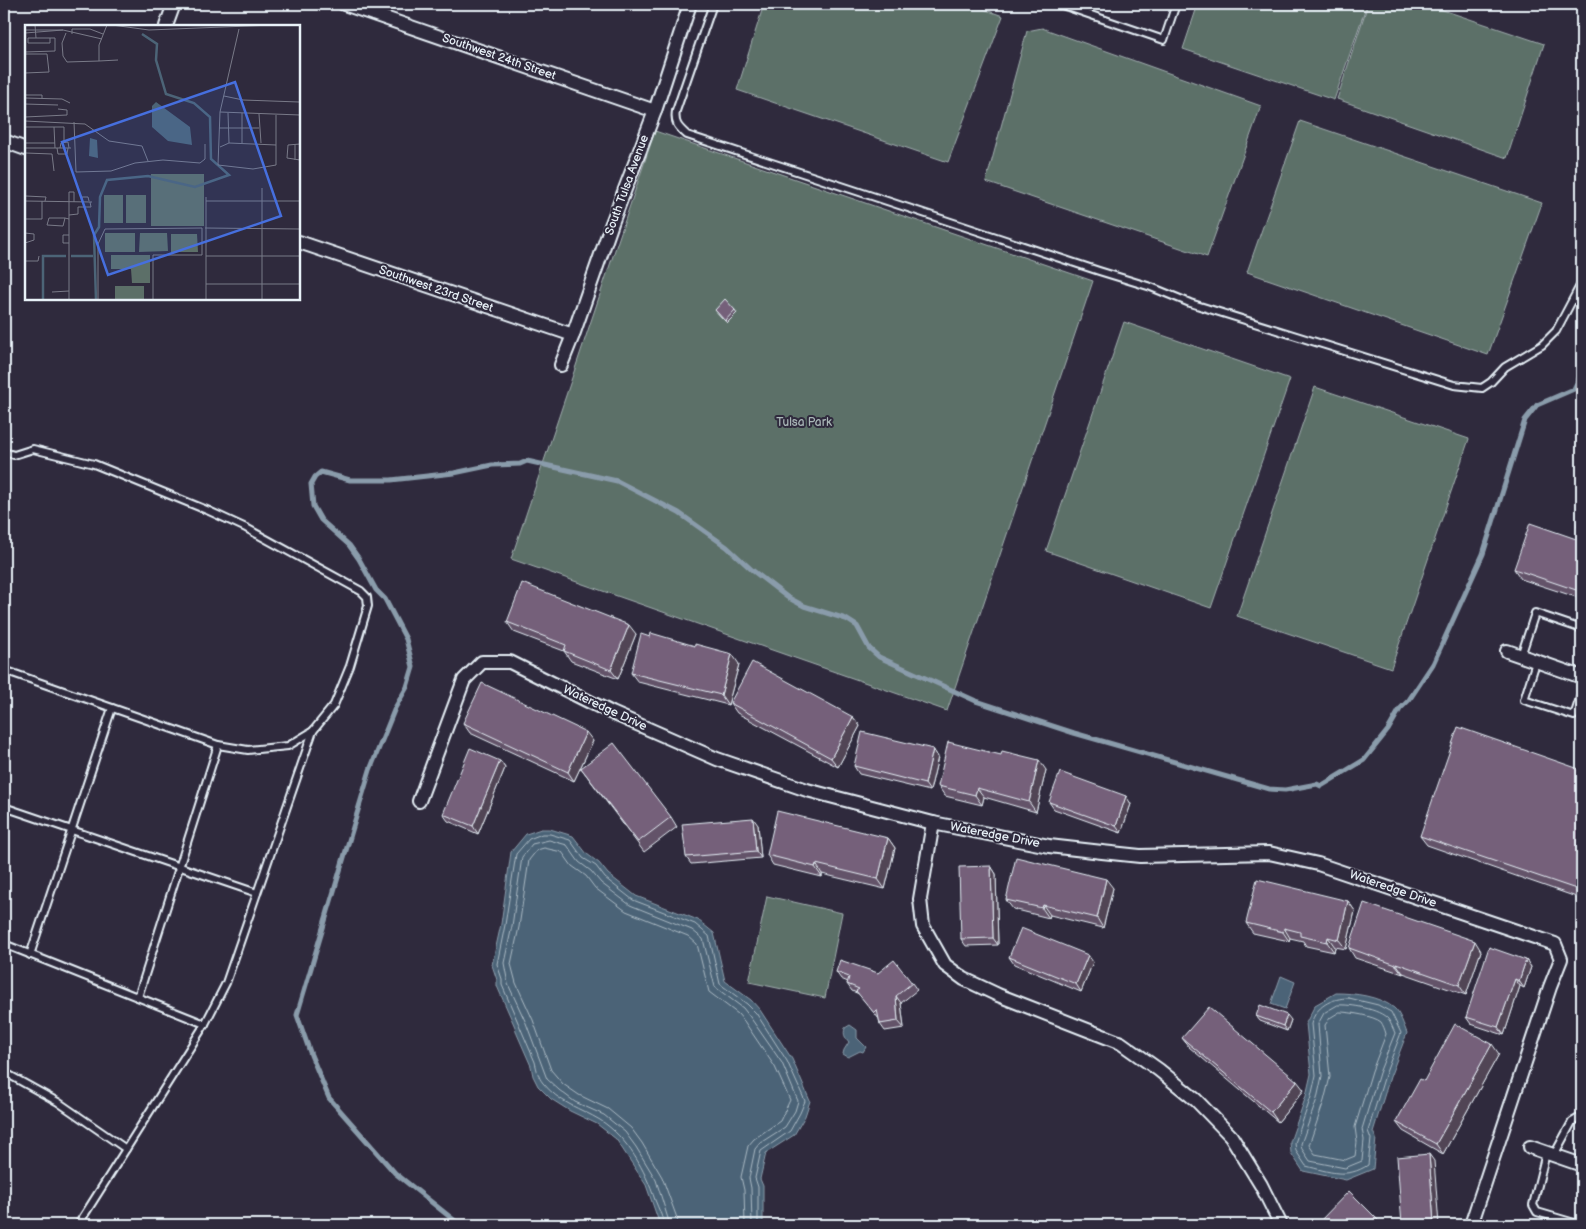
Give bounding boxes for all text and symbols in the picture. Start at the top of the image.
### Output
inset map [25,25,300,300]
street label: Southwest 24th Street [440,30,558,84]
street label: South Tulsa Avenue [602,133,652,237]
street label: Southwest 23rd Street [377,262,495,316]
park label: Tulsa Park [776,415,832,430]
street label: Wateredge Drive [561,682,649,734]
street label: Wateredge Drive [949,819,1041,851]
street label: Wateredge Drive [1347,867,1439,911]

